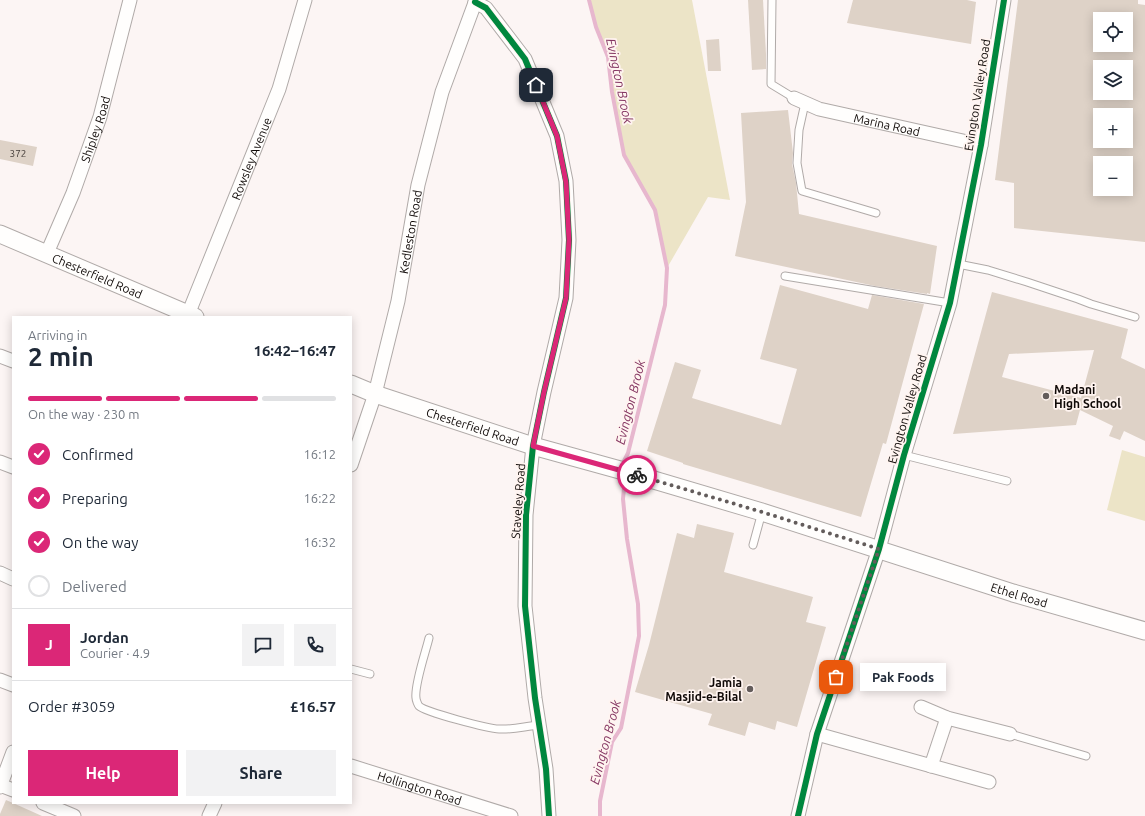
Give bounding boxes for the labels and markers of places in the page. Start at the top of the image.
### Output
pin [519,68,553,102]
place label: Madani High School [1054,383,1121,410]
marker: Madani High School [1041,391,1051,401]
pin [819,660,853,694]
callout: Pak Foods [860,663,946,691]
place label: Jamia Masjid-e-Bilal [665,676,742,703]
marker: Jamia Masjid-e-Bilal [745,684,755,694]

